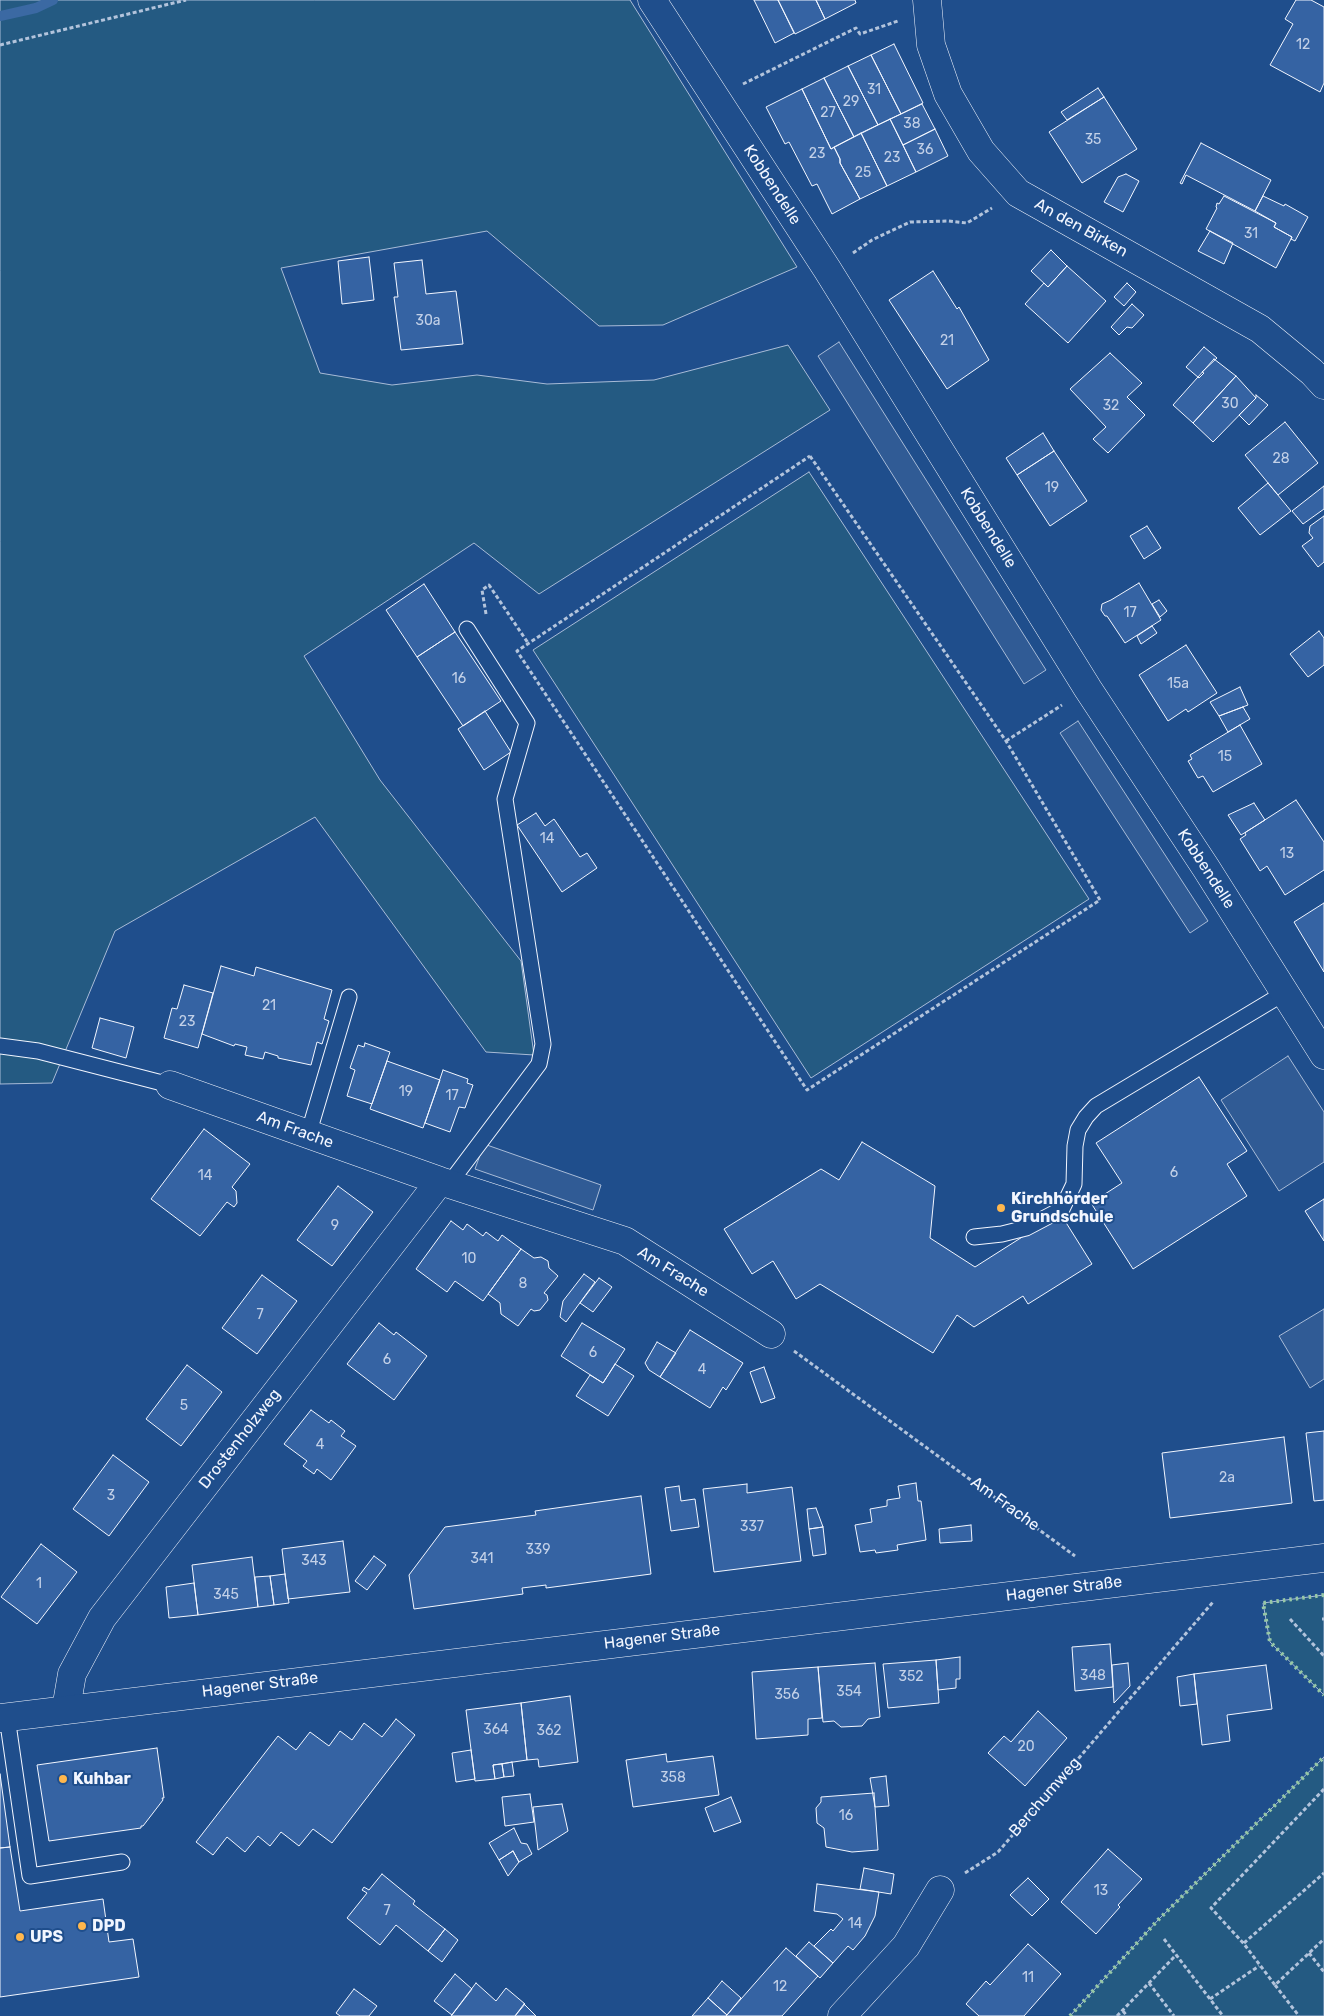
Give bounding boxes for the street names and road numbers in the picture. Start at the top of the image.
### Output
street label: Kobbendelle [739,142,805,228]
street label: An den Birken [1031,194,1131,262]
street label: Kobbendelle [956,484,1020,572]
street label: Kobbendelle [1173,826,1239,912]
street label: Am Frache [254,1107,336,1153]
street label: Am Frache [634,1243,712,1301]
street label: Drostenholzweg [195,1385,285,1493]
street label: Am Frache [967,1473,1043,1535]
street label: Hagener Straße [1005,1572,1123,1606]
street label: Hagener Straße [603,1620,721,1654]
street label: Hagener Straße [201,1668,319,1702]
street label: Berchumweg [1005,1753,1085,1841]

